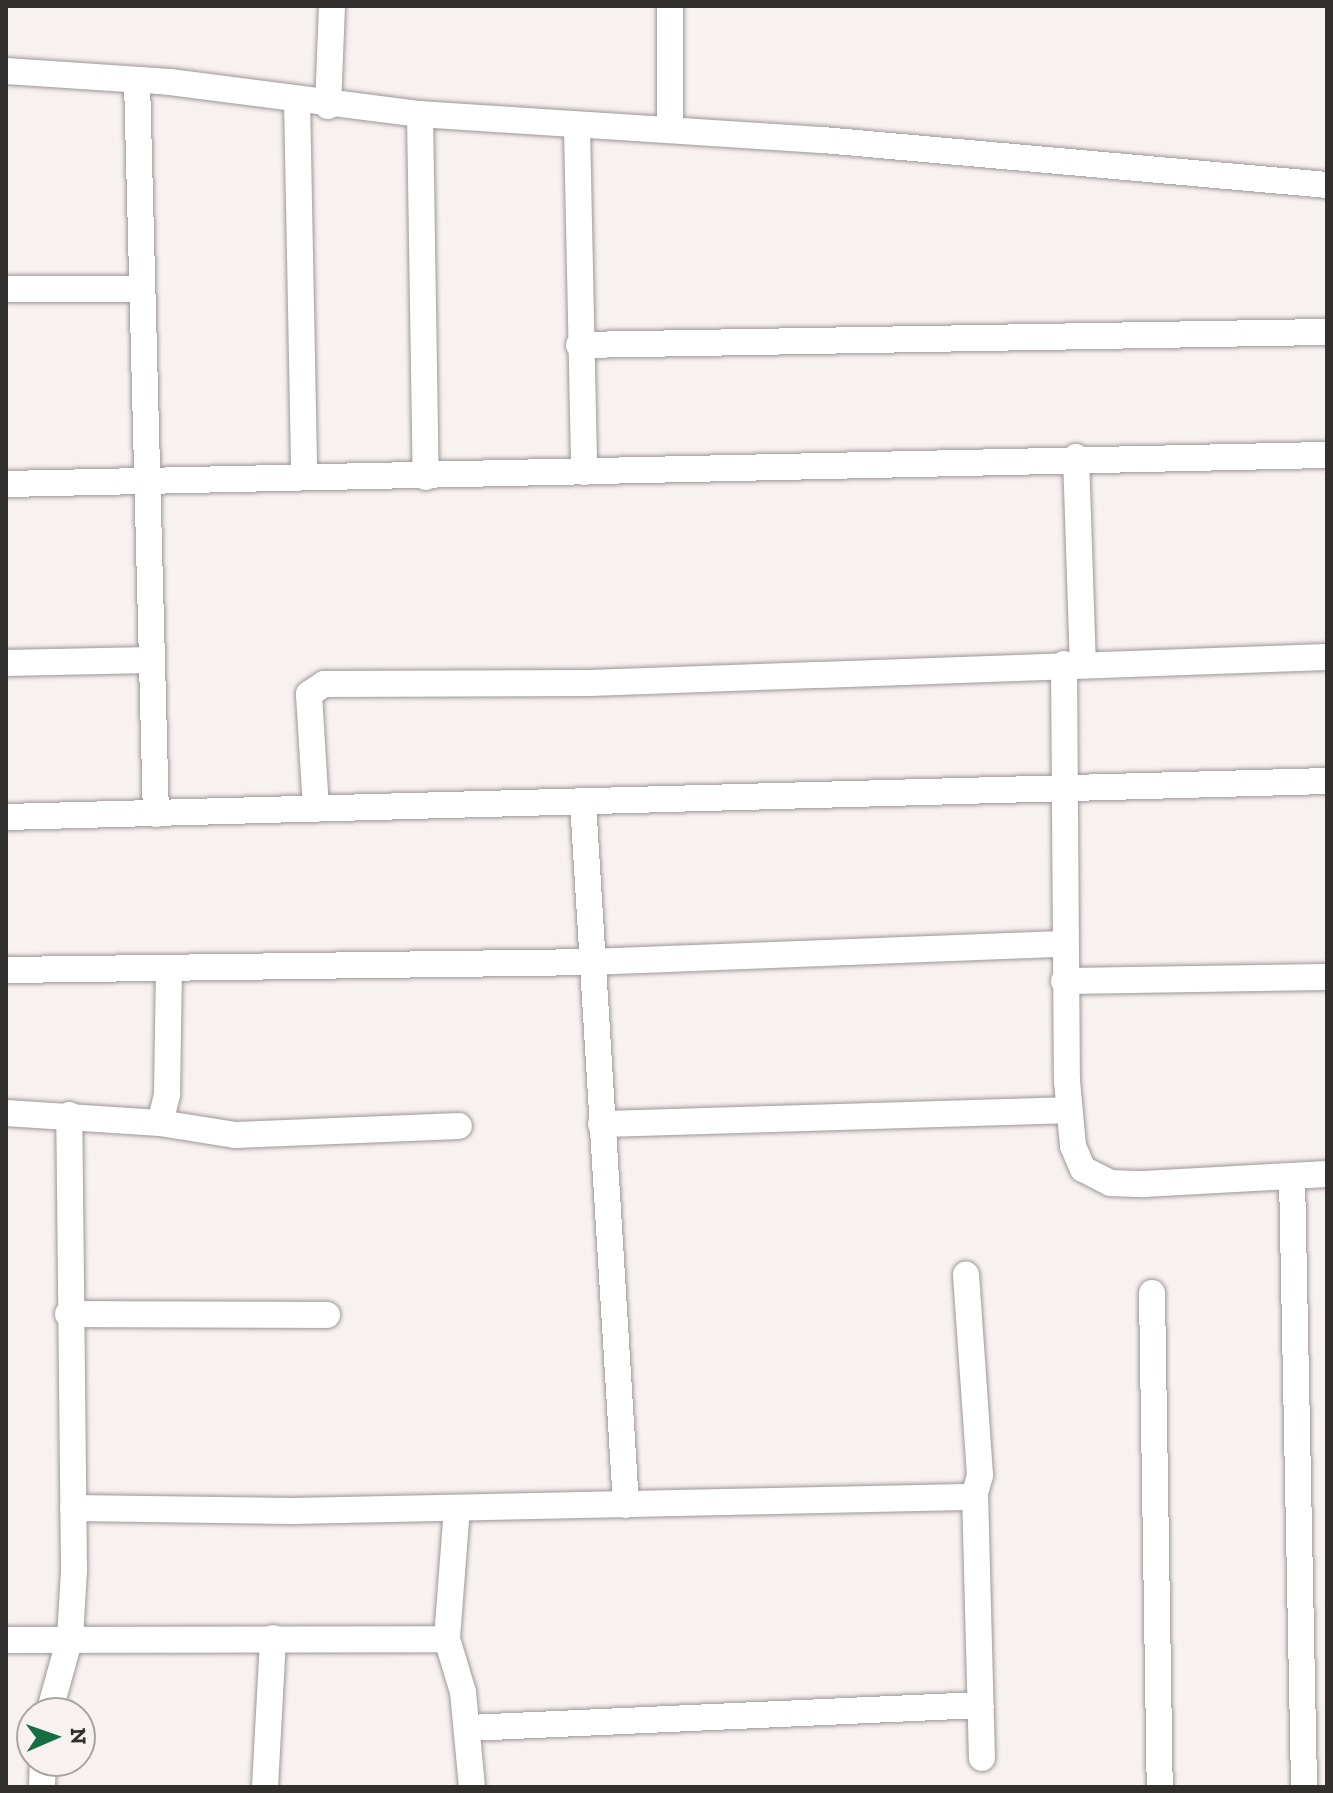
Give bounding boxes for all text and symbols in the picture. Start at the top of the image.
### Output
north arrow [16,1697,96,1777]
text: N [65,1727,92,1745]

